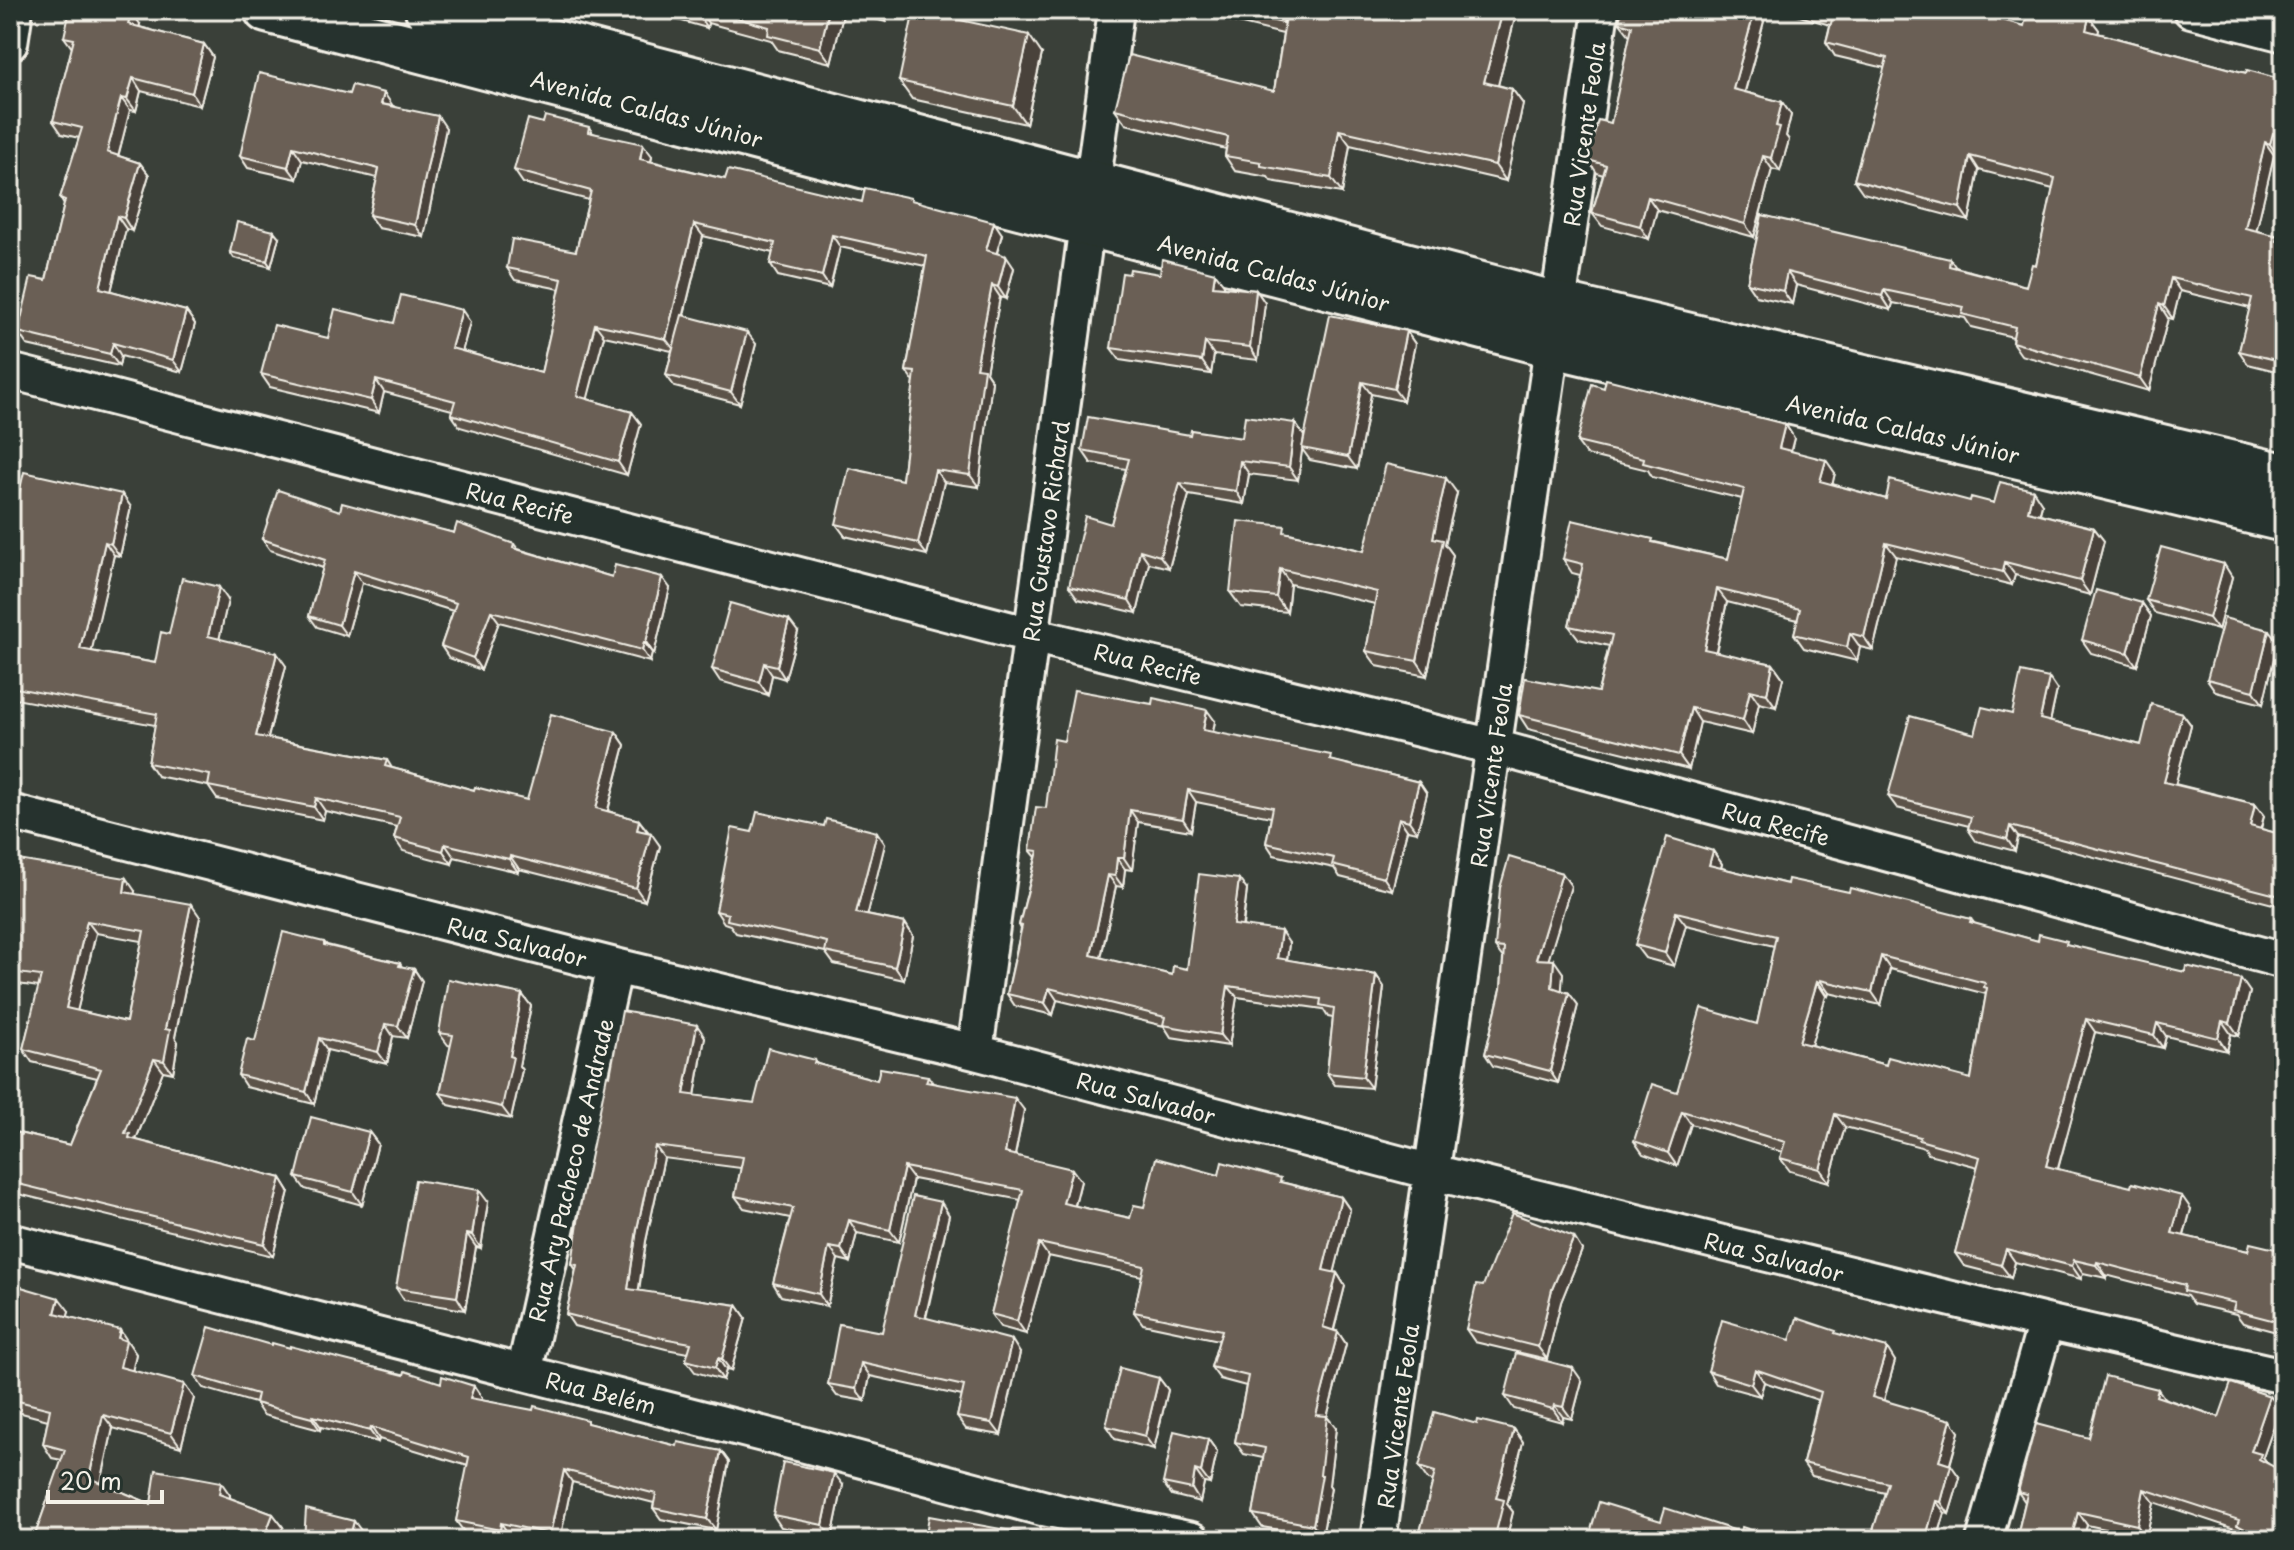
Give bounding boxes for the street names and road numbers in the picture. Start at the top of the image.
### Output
street label: Rua Vicente Feola [1554,39,1612,228]
street label: Avenida Caldas Júnior [528,61,766,155]
street label: Avenida Caldas Júnior [1155,225,1393,319]
street label: Avenida Caldas Júnior [1783,385,2023,471]
street label: Rua Gustavo Richard [1013,418,1077,644]
street label: Rua Recife [463,473,577,531]
street label: Rua Recife [1091,634,1205,692]
street label: Rua Vicente Feola [1461,680,1519,869]
street label: Rua Recife [1718,793,1834,853]
street label: Rua Salvador [444,908,590,974]
street label: Rua Ary Pacheco de Andrade [519,1015,621,1325]
street label: Rua Salvador [1073,1063,1219,1131]
street label: Rua Salvador [1701,1223,1847,1289]
street label: Rua Vicente Feola [1368,1321,1426,1510]
street label: Rua Belém [542,1362,660,1422]

